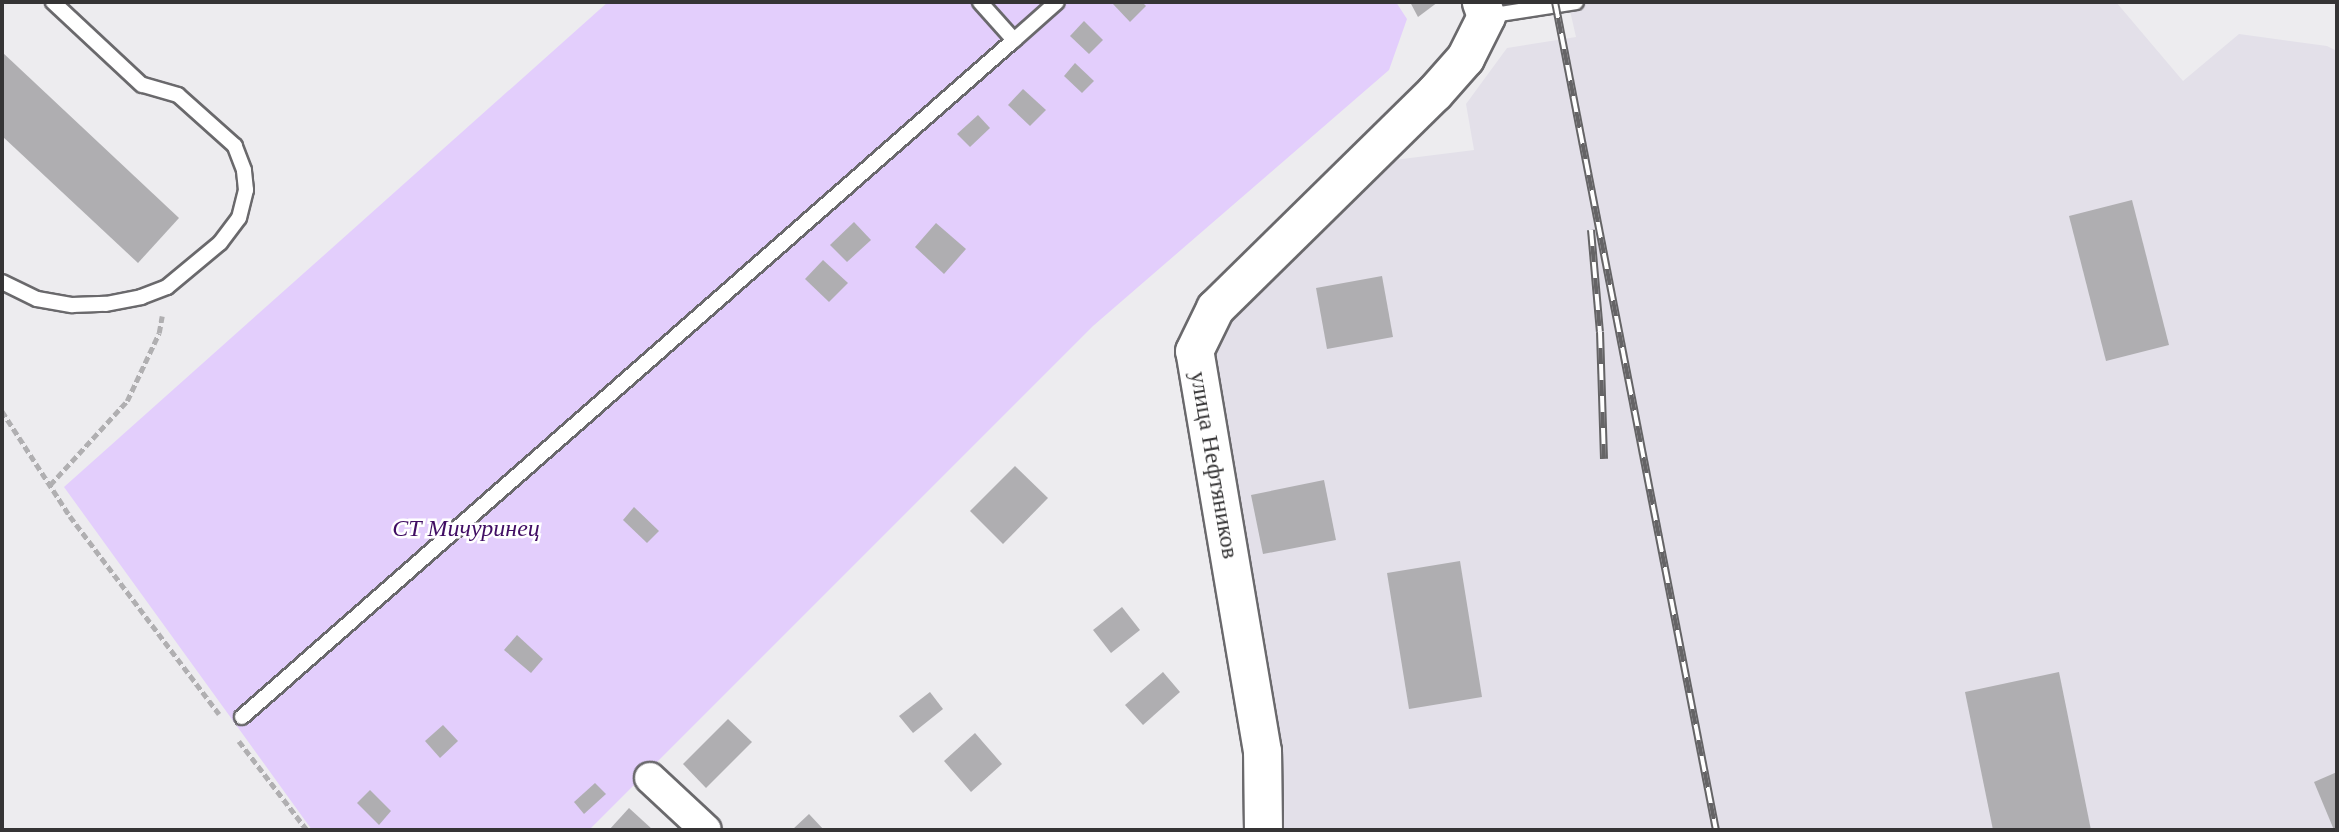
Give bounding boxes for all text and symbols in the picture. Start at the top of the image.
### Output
street label: улица Нефтяников [1183,369,1245,561]
park label: СТ Мичуринец [392,515,540,543]

